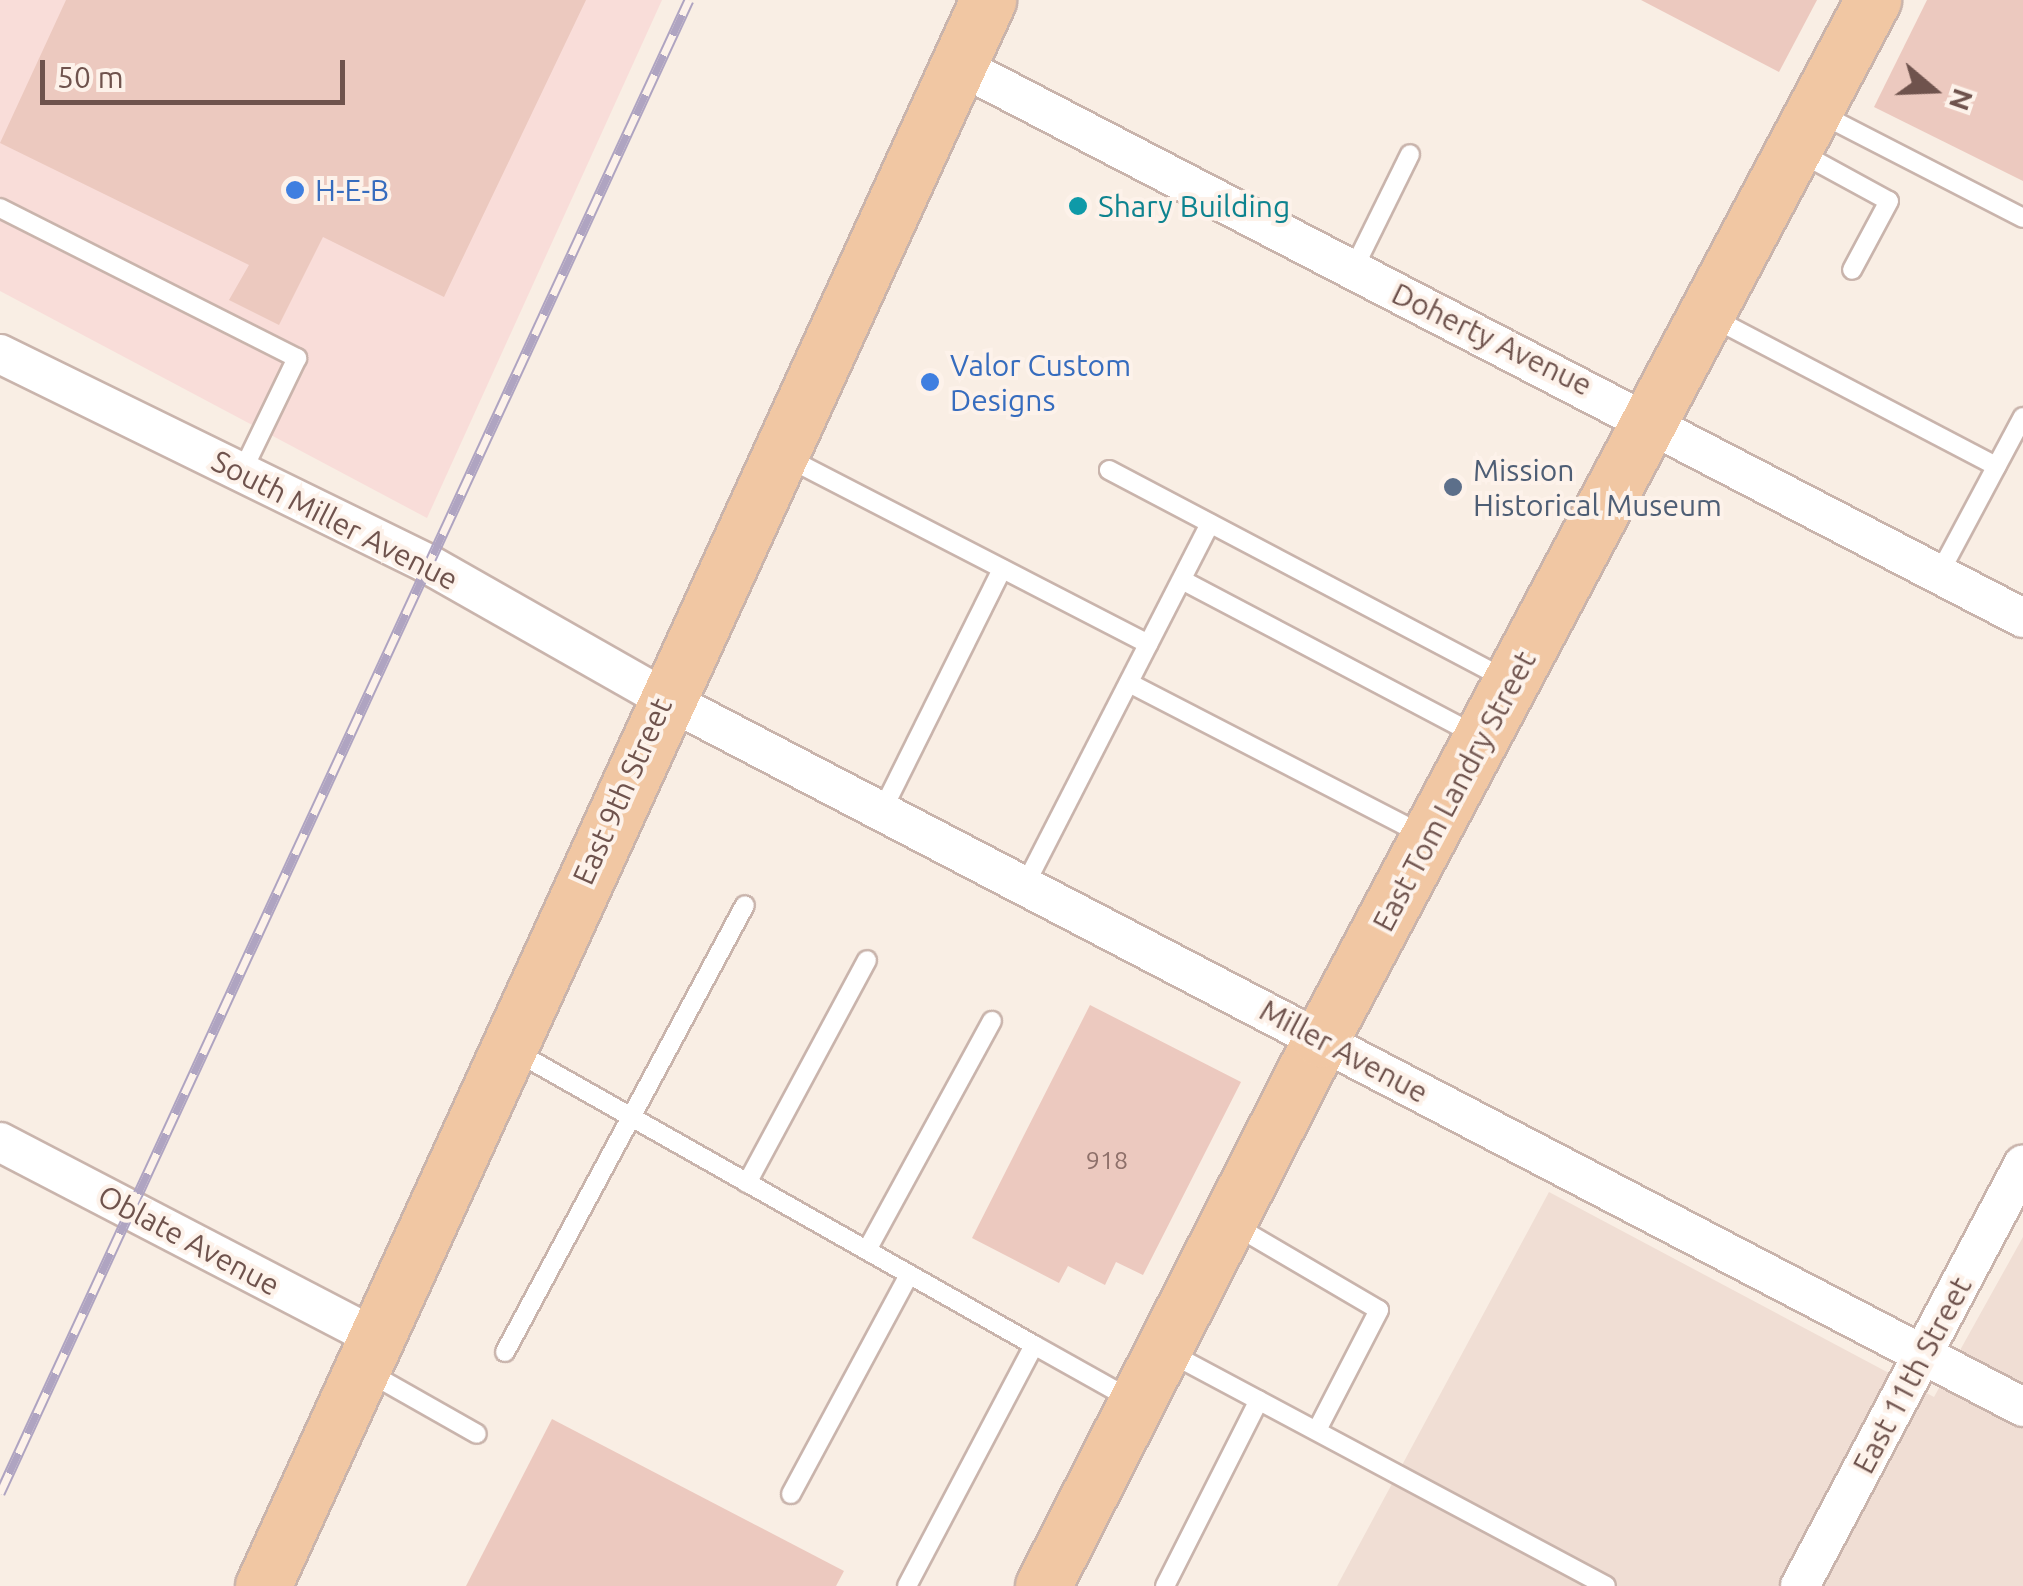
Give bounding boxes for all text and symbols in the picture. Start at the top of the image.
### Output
scale bar [45,40,350,102]
north arrow [1883,40,1983,140]
text: 50 m [57,60,124,94]
text: N [1944,85,1980,115]
place label: H-E-B [315,172,389,208]
marker: H-E-B [284,179,306,201]
place label: Shary Building [1098,188,1290,224]
marker: Shary Building [1067,195,1089,217]
street label: Doherty Avenue [1386,275,1598,403]
place label: Valor Custom Designs [950,347,1131,418]
marker: Valor Custom Designs [919,371,941,393]
street label: South Miller Avenue [206,442,464,598]
place label: Mission Historical Museum [1473,452,1722,522]
marker: Mission Historical Museum [1442,476,1464,498]
street label: East Tom Landry Street [1365,645,1543,937]
street label: East 9th Street [565,692,679,890]
street label: Miller Avenue [1254,992,1434,1110]
house number: 918 [1086,1145,1128,1175]
street label: Oblate Avenue [92,1177,286,1303]
street label: East 11th Street [1845,1271,1979,1479]

